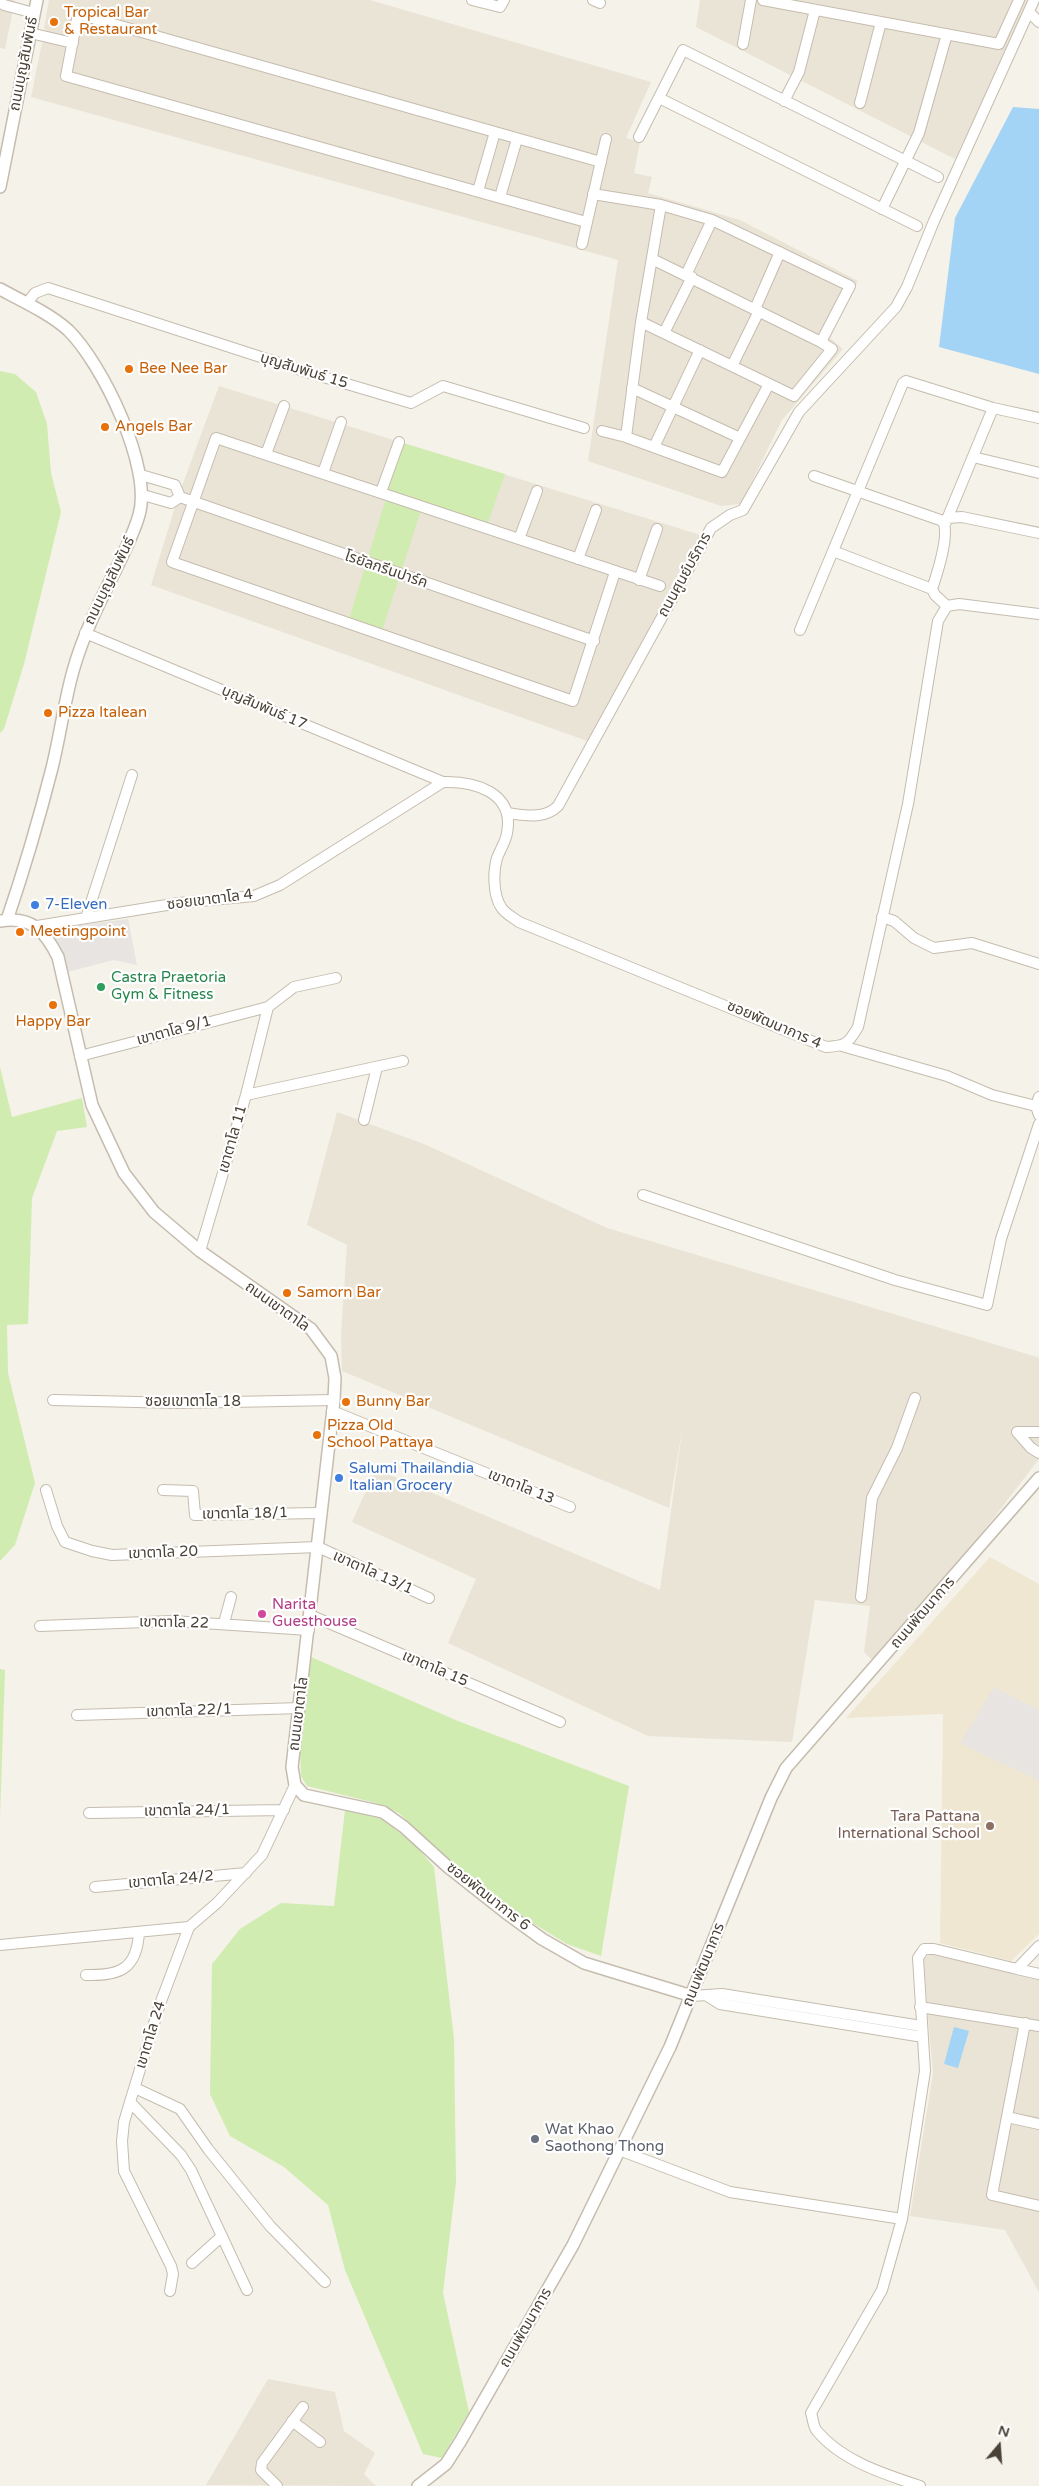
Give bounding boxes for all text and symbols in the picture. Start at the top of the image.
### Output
place label: Tropical Bar & Restaurant [64,4,157,39]
street label: ถนนบุญสัมพันธ์ [6,15,42,113]
marker: Tropical Bar & Restaurant [48,16,60,28]
street label: บุญสัมพันธ์ 15 [258,349,350,393]
place label: Bee Nee Bar [139,360,227,378]
marker: Bee Nee Bar [123,363,135,375]
place label: Angels Bar [115,418,193,436]
marker: Angels Bar [99,421,111,433]
street label: ถนนศูนย์บริการ [654,530,716,620]
street label: ถนนบุญสัมพันธ์ [81,534,139,628]
street label: โรยัลกรีนปาร์ค [342,547,430,593]
street label: บุญสัมพันธ์ 17 [219,682,309,734]
place label: Pizza Italean [58,704,147,722]
marker: Pizza Italean [42,707,54,719]
street label: ซอยเขาตาโล 4 [166,886,254,914]
place label: 7-Eleven [45,896,107,914]
marker: 7-Eleven [29,899,41,911]
place label: Meetingpoint [30,923,126,941]
marker: Meetingpoint [14,926,26,938]
place label: Castra Praetoria Gym & Fitness [111,969,226,1004]
marker: Castra Praetoria Gym & Fitness [95,981,107,993]
street label: ซอยพัฒนาการ 4 [724,997,824,1053]
marker: Happy Bar [47,999,59,1011]
street label: เขาตาโล 9/1 [135,1012,213,1050]
place label: Happy Bar [15,1013,91,1031]
street label: เขาตาโล 11 [215,1103,251,1175]
street label: ถนนเขาตาโล [241,1278,313,1336]
place label: Samorn Bar [297,1284,381,1302]
marker: Samorn Bar [281,1287,293,1299]
street label: ซอยเขาตาโล 18 [145,1393,241,1411]
place label: Bunny Bar [356,1393,430,1411]
marker: Bunny Bar [340,1396,352,1408]
place label: Pizza Old School Pattaya [327,1417,433,1452]
marker: Pizza Old School Pattaya [311,1429,323,1441]
place label: Salumi Thailandia Italian Grocery [349,1460,474,1495]
street label: เขาตาโล 13 [485,1466,557,1508]
marker: Salumi Thailandia Italian Grocery [333,1472,345,1484]
street label: เขาตาโล 18/1 [202,1504,288,1524]
street label: เขาตาโล 20 [128,1543,198,1563]
street label: เขาตาโล 13/1 [330,1547,416,1599]
street label: ถนนพัฒนาการ [887,1573,959,1653]
place label: Narita Guesthouse [272,1596,357,1631]
marker: Narita Guesthouse [256,1608,268,1620]
street label: เขาตาโล 22 [139,1613,209,1633]
street label: เขาตาโล 15 [399,1647,471,1691]
street label: ถนนเขาตาโล [286,1676,312,1752]
street label: เขาตาโล 22/1 [146,1701,232,1721]
street label: เขาตาโล 24/1 [144,1801,230,1821]
place label: Tara Pattana International School [838,1808,980,1843]
marker: Tara Pattana International School [984,1820,996,1832]
street label: ซอยพัฒนาการ 6 [443,1859,533,1935]
street label: เขาตาโล 24/2 [127,1867,215,1893]
street label: ถนนพัฒนาการ [679,1920,729,2010]
street label: เขาตาโล 24 [132,1999,170,2071]
place label: Wat Khao Saothong Thong [545,2121,664,2156]
marker: Wat Khao Saothong Thong [529,2133,541,2145]
street label: ถนนพัฒนาการ [496,2285,556,2371]
north arrow [974,2421,1024,2471]
text: N [996,2421,1012,2441]

